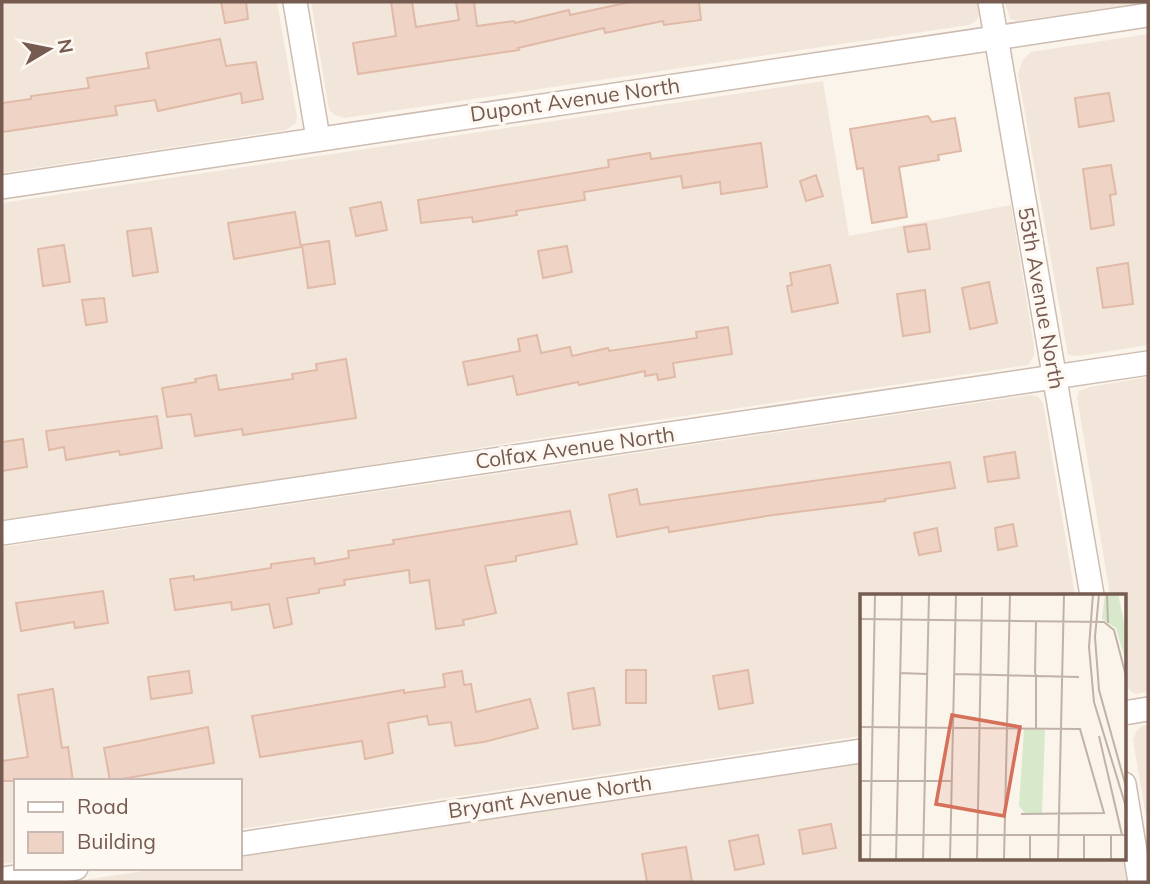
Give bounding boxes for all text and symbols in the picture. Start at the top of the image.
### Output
north arrow [14,14,84,84]
text: N [53,37,79,55]
street label: Dupont Avenue North [468,71,681,127]
street label: 55th Avenue North [1013,205,1071,391]
street label: Colfax Avenue North [473,420,676,474]
inset map [860,594,1126,860]
street label: Bryant Avenue North [446,769,653,823]
legend [14,779,242,870]
text: Road [77,793,128,819]
text: Building [77,828,156,854]

